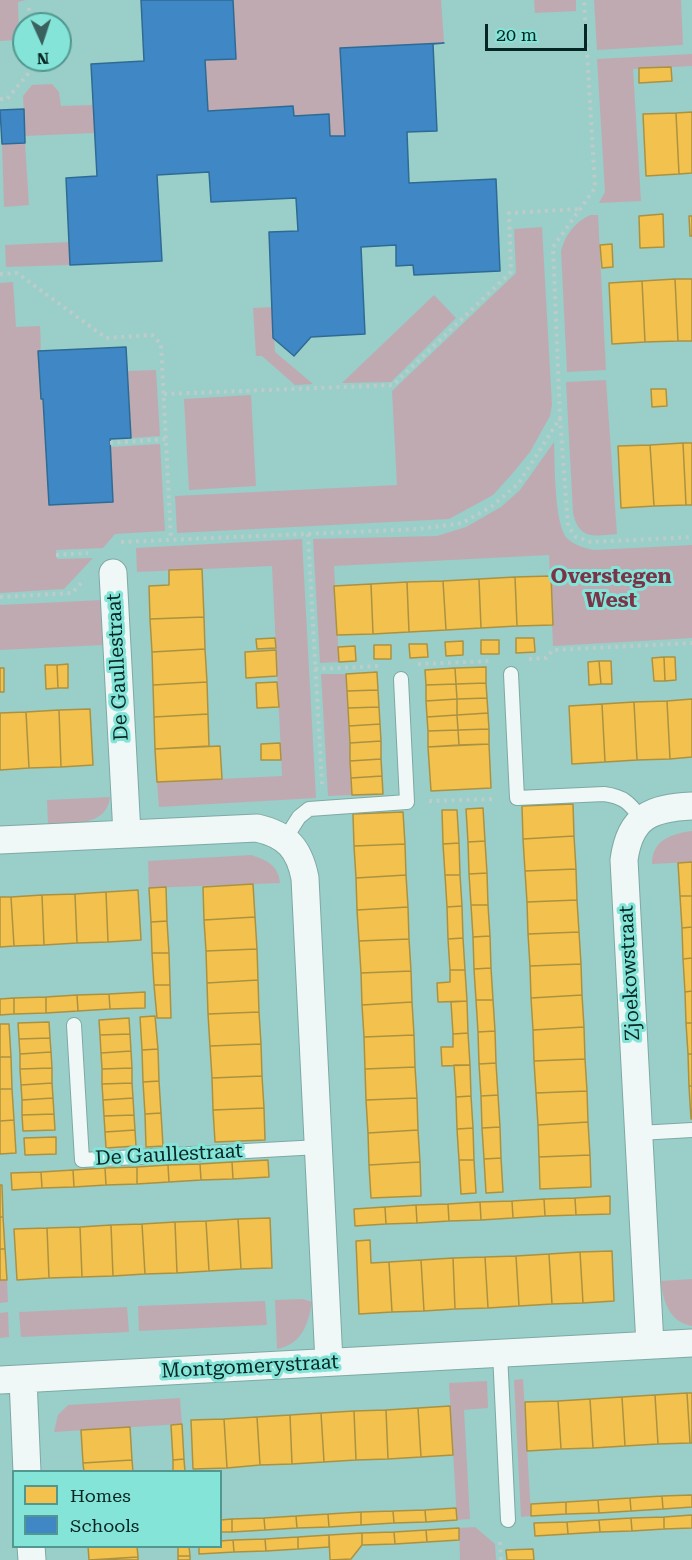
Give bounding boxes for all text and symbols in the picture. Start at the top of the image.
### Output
north arrow [12,12,72,72]
scale bar [488,12,590,50]
text: 20 m [496,24,537,45]
text: N [36,49,50,68]
district label: Overstegen West [550,564,672,614]
street label: De Gaullestraat [102,593,134,741]
street label: Zjoekowstraat [614,905,646,1041]
street label: De Gaullestraat [95,1139,243,1171]
street label: Montgomerystraat [161,1350,339,1384]
legend [12,1470,222,1548]
text: Homes [70,1485,131,1506]
text: Schools [70,1515,139,1536]

